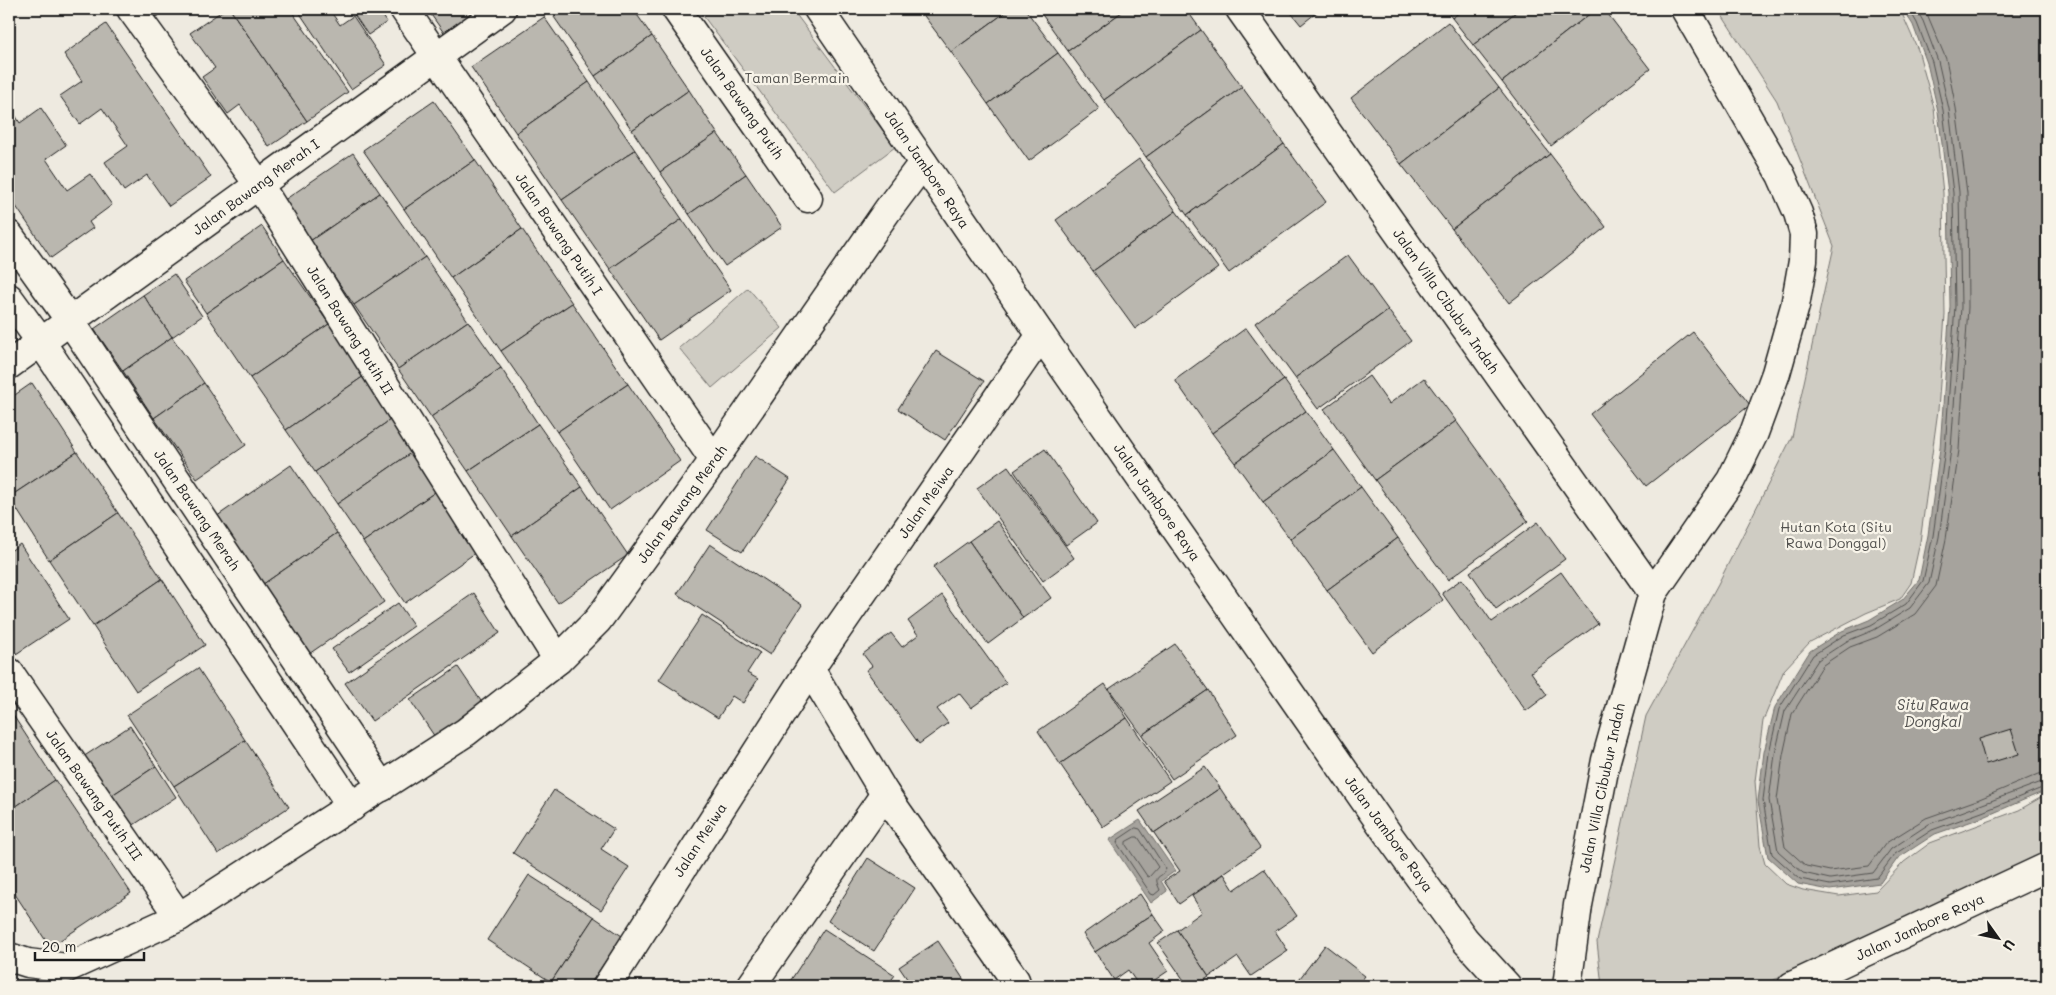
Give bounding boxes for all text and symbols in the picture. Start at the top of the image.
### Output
street label: Jalan Bawang Putih [697,43,788,163]
park label: Taman Bermain [745,68,849,87]
street label: Jalan Jambore Raya [881,106,974,232]
street label: Jalan Bawang Merah I [189,134,323,239]
street label: Jalan Bawang Putih I [511,169,607,298]
street label: Jalan Villa Cibubur Indah [1389,225,1504,377]
street label: Jalan Bawang Putih II [303,261,398,398]
street label: Jalan Jambore Raya [1110,439,1205,564]
street label: Jalan Bawang Merah [632,441,731,567]
street label: Jalan Bawang Merah [150,446,245,574]
street label: Jalan Meiwa [894,462,958,542]
park label: Hutan Kota (Situ Rawa Donggal) [1780,517,1892,552]
water label: Situ Rawa Dongkal [1897,694,1969,731]
street label: Jalan Villa Cibubur Indah [1574,701,1629,874]
street label: Jalan Bawang Putih III [42,726,147,864]
street label: Jalan Jambore Raya [1341,772,1438,896]
street label: Jalan Meiwa [669,799,731,880]
street label: Jalan Jambore Raya [1853,888,1987,965]
north arrow [1974,912,2024,962]
scale bar [35,930,144,962]
text: 20 m [42,936,76,956]
text: U [1999,936,2020,955]

